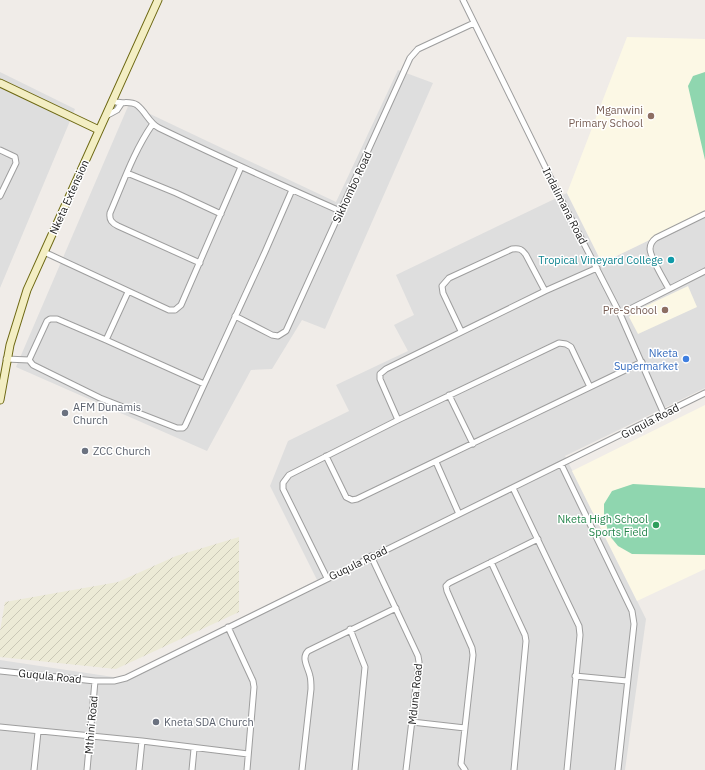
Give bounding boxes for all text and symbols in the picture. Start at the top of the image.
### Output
place label: Mganwini Primary School [568,103,643,130]
marker: Mganwini Primary School [646,111,656,121]
street label: Sikhombo Road [329,149,375,225]
street label: Nketa Extension [46,157,92,237]
street label: Indalimana Road [540,165,590,247]
place label: Tropical Vineyard College [538,253,663,267]
marker: Tropical Vineyard College [666,255,676,265]
place label: Pre-School [603,303,657,317]
marker: Pre-School [660,305,670,315]
place label: Nketa Supermarket [614,346,678,373]
marker: Nketa Supermarket [681,354,691,364]
place label: AFM Dunamis Church [73,400,141,427]
street label: Guqula Road [619,400,681,442]
marker: AFM Dunamis Church [60,408,70,418]
place label: ZCC Church [93,444,150,458]
marker: ZCC Church [80,446,90,456]
place label: Nketa High School Sports Field [558,512,648,539]
marker: Nketa High School Sports Field [651,520,661,530]
street label: Guqula Road [326,543,390,583]
street label: Mduna Road [405,663,425,725]
street label: Guqula Road [18,666,82,686]
street label: Mthini Road [81,695,101,755]
place label: Kneta SDA Church [164,715,254,729]
marker: Kneta SDA Church [151,717,161,727]

